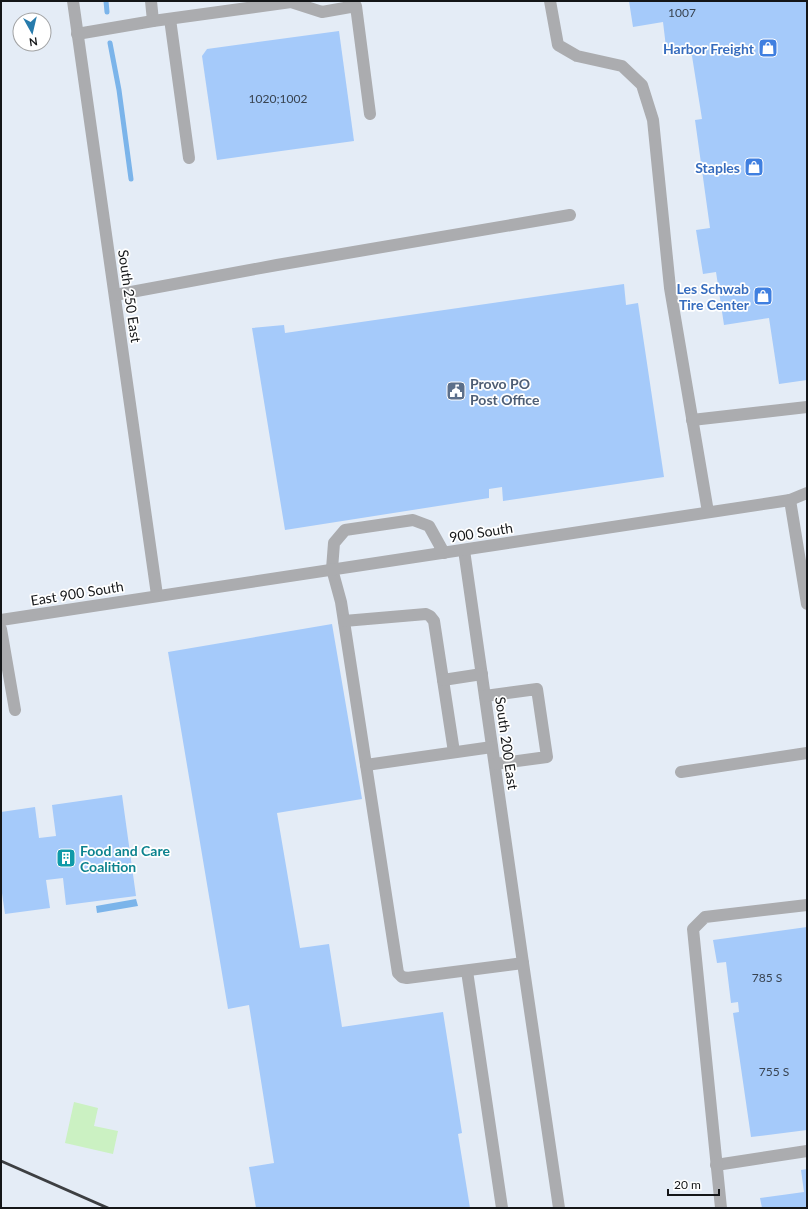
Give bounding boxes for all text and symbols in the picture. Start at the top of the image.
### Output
house number: 1007 [668,5,696,20]
north arrow [12,12,52,52]
text: N [28,35,39,49]
shop icon: Harbor Freight [757,37,779,59]
place label: Harbor Freight [663,40,755,57]
house number: 1020;1002 [249,91,307,106]
shop icon: Staples [743,156,765,178]
place label: Staples [695,159,740,176]
street label: South 250 East [115,248,145,344]
place label: Les Schwab Tire Center [677,280,750,313]
shop icon: Les Schwab Tire Center [752,285,774,307]
place label: Provo PO Post Office [470,375,540,408]
public building icon: Provo PO Post Office [445,380,467,402]
street label: 900 South [448,519,514,545]
street label: East 900 South [29,577,125,609]
street label: South 200 East [492,695,522,791]
place label: Food and Care Coalition [80,842,170,875]
building icon: Food and Care Coalition [55,847,77,869]
house number: 785 S [752,970,782,985]
house number: 755 S [759,1064,789,1079]
scale bar [668,1171,719,1197]
text: 20 m [674,1177,701,1192]

